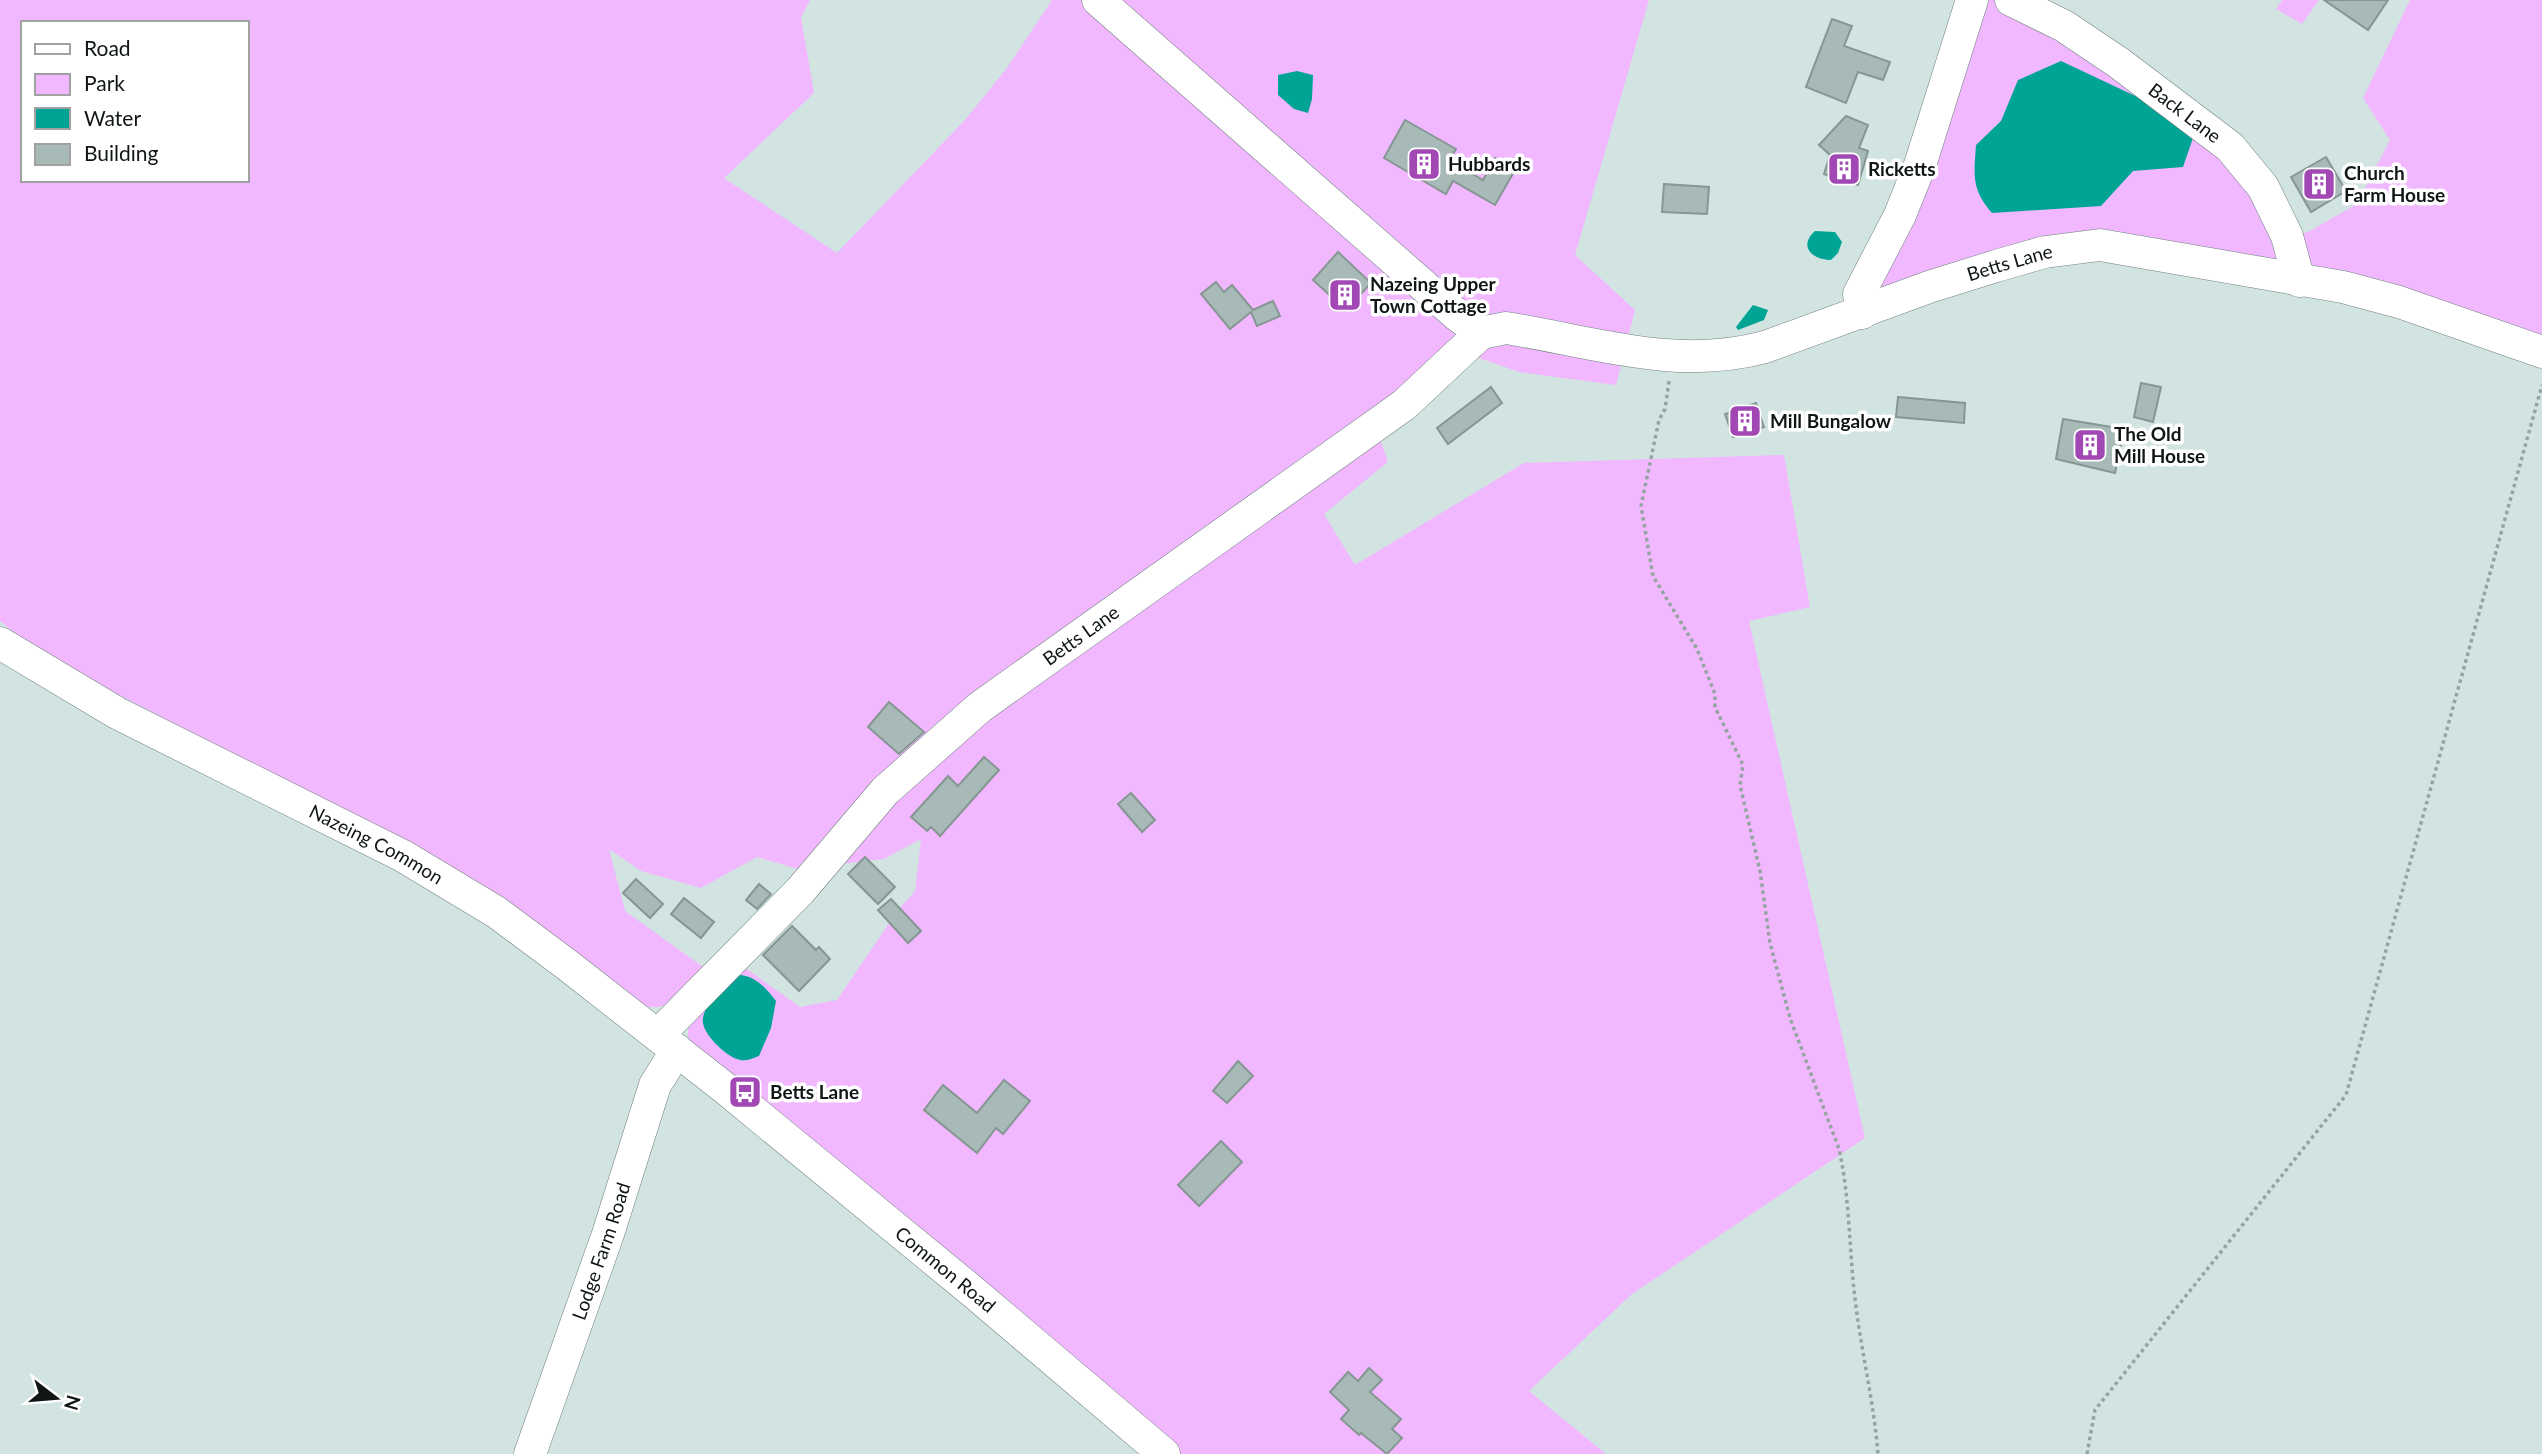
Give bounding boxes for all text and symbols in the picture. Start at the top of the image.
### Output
legend [21,21,248,182]
text: Road [84,35,131,60]
text: Park [84,70,125,95]
street label: Back Lane [2144,78,2226,147]
text: Water [84,105,141,130]
text: Building [84,140,159,165]
building icon: Hubbards [1405,145,1443,183]
building icon: Ricketts [1825,150,1863,188]
place label: Hubbards [1448,152,1530,175]
place label: Ricketts [1868,157,1936,180]
place label: Church Farm House [2344,161,2445,206]
building icon: Church Farm House [2300,165,2338,203]
street label: Betts Lane [1964,239,2054,285]
place label: Nazeing Upper Town Cottage [1370,272,1496,317]
building icon: Nazeing Upper Town Cottage [1326,276,1364,314]
building icon: Mill Bungalow [1726,402,1764,440]
place label: Mill Bungalow [1770,409,1892,432]
place label: The Old Mill House [2114,422,2205,467]
building icon: The Old Mill House [2071,426,2109,464]
street label: Betts Lane [1038,600,1123,670]
street label: Nazeing Common [306,799,448,889]
bus stop icon: Betts Lane [726,1073,764,1111]
place label: Betts Lane [770,1080,859,1103]
street label: Lodge Farm Road [567,1179,635,1323]
street label: Common Road [891,1221,1001,1317]
north arrow [21,1363,91,1433]
text: N [60,1393,86,1413]

